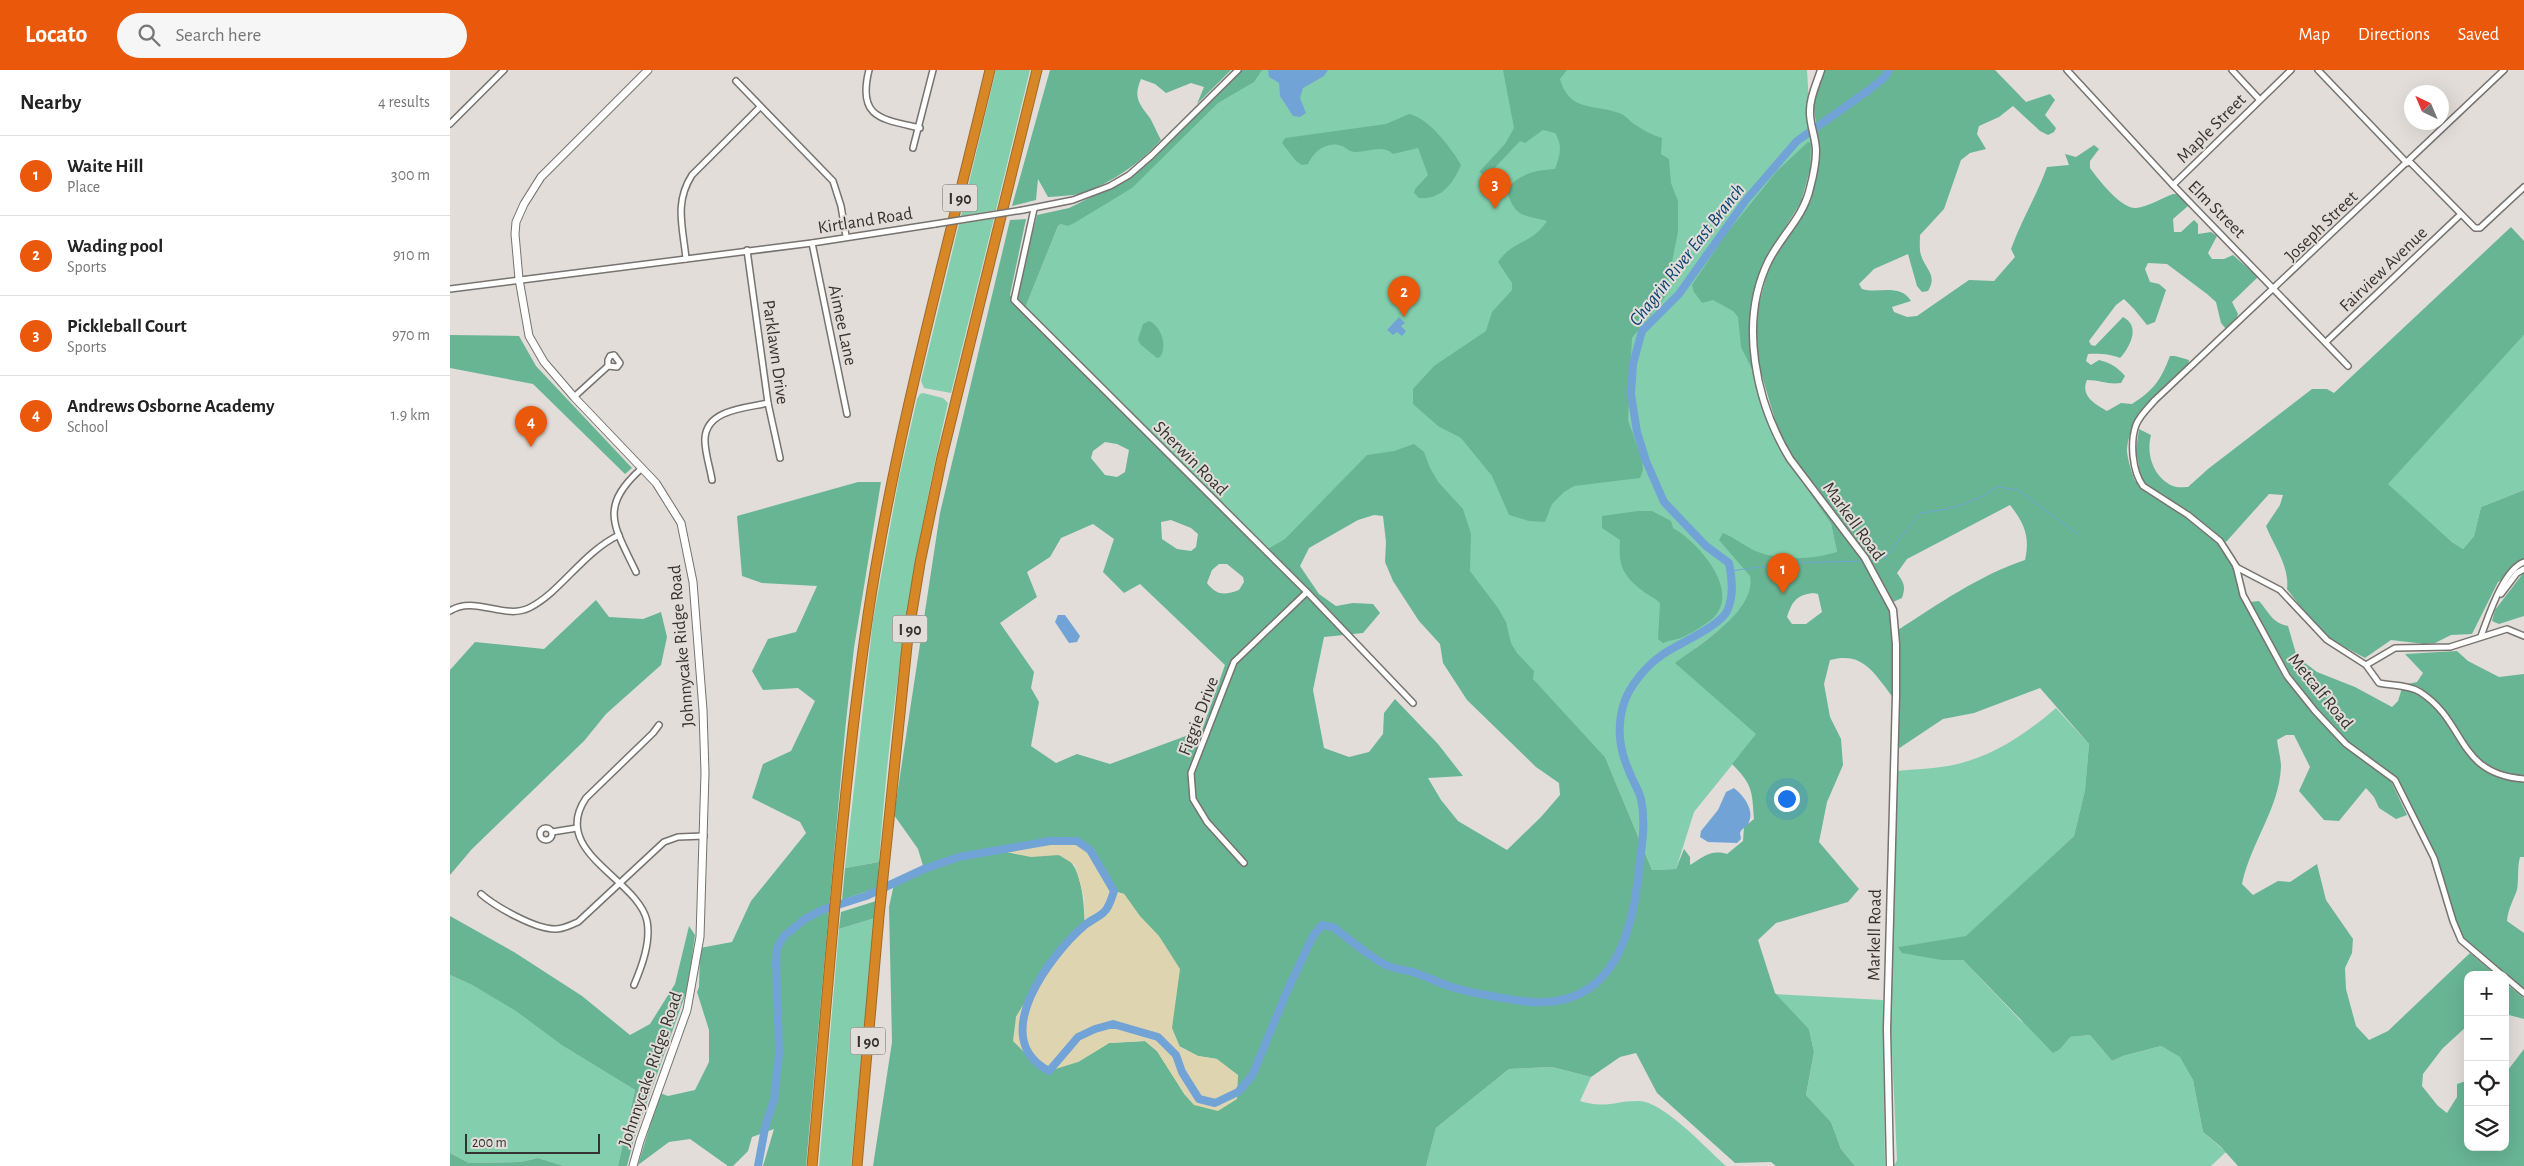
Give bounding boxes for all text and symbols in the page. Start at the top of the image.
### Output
search box [117,13,467,58]
icon: search [135,21,163,49]
text: Locato [25,23,87,47]
text: Search here [175,26,261,45]
text: Map [2299,26,2330,44]
text: Directions [2358,26,2430,44]
text: Saved [2458,26,2499,44]
north arrow [2404,85,2449,130]
street label: Maple Street [2174,90,2250,167]
text: Nearby [20,92,81,113]
text: 4 results [378,94,430,110]
text: Waite Hill [67,157,143,176]
text: 1 [33,167,39,183]
text: 300 m [391,167,430,183]
pin: 3 [1479,168,1511,209]
street label: Elm Street [2184,178,2249,242]
text: Place [67,179,100,195]
water label: Chagrin River East Branch [1626,180,1748,330]
road number: I 90 [942,185,978,212]
street label: Joseph Street [2282,188,2362,265]
street label: Kirtland Road [816,205,914,237]
street label: Fairview Avenue [2336,224,2431,316]
text: Wading pool [67,237,163,256]
text: 2 [32,247,40,263]
text: 910 m [393,247,430,263]
text: Sports [67,259,107,275]
pin: 2 [1388,276,1420,317]
street label: Aimee Lane [825,283,859,367]
street label: Parklawn Drive [759,299,791,406]
text: Pickleball Court [67,317,187,336]
text: 3 [33,327,39,343]
text: 970 m [392,327,430,343]
text: Sports [67,339,107,355]
text: Andrews Osborne Academy [67,397,274,416]
pin: 4 [515,406,547,447]
text: 4 [32,407,40,423]
text: 1.9 km [391,407,430,423]
street label: Sherwin Road [1150,418,1231,499]
text: School [67,419,108,435]
street label: Markell Road [1819,479,1887,564]
pin: 1 [1767,553,1799,594]
street label: Johnnycake Ridge Road [666,564,698,728]
road number: I 90 [892,616,928,642]
street label: Metcalf Road [2284,650,2356,733]
street label: Figgie Drive [1176,674,1222,758]
your location [1774,786,1800,812]
street label: Markell Road [1865,889,1885,981]
map controls [2464,971,2509,1151]
button: + [2464,971,2509,1016]
street label: Johnnycake Ridge Road [616,990,686,1149]
button: − [2464,1016,2509,1061]
road number: I 90 [850,1028,886,1054]
button: locate [2464,1061,2509,1106]
button: layers [2464,1106,2509,1151]
scale bar [465,1131,600,1154]
text: 200 m [472,1136,507,1150]

